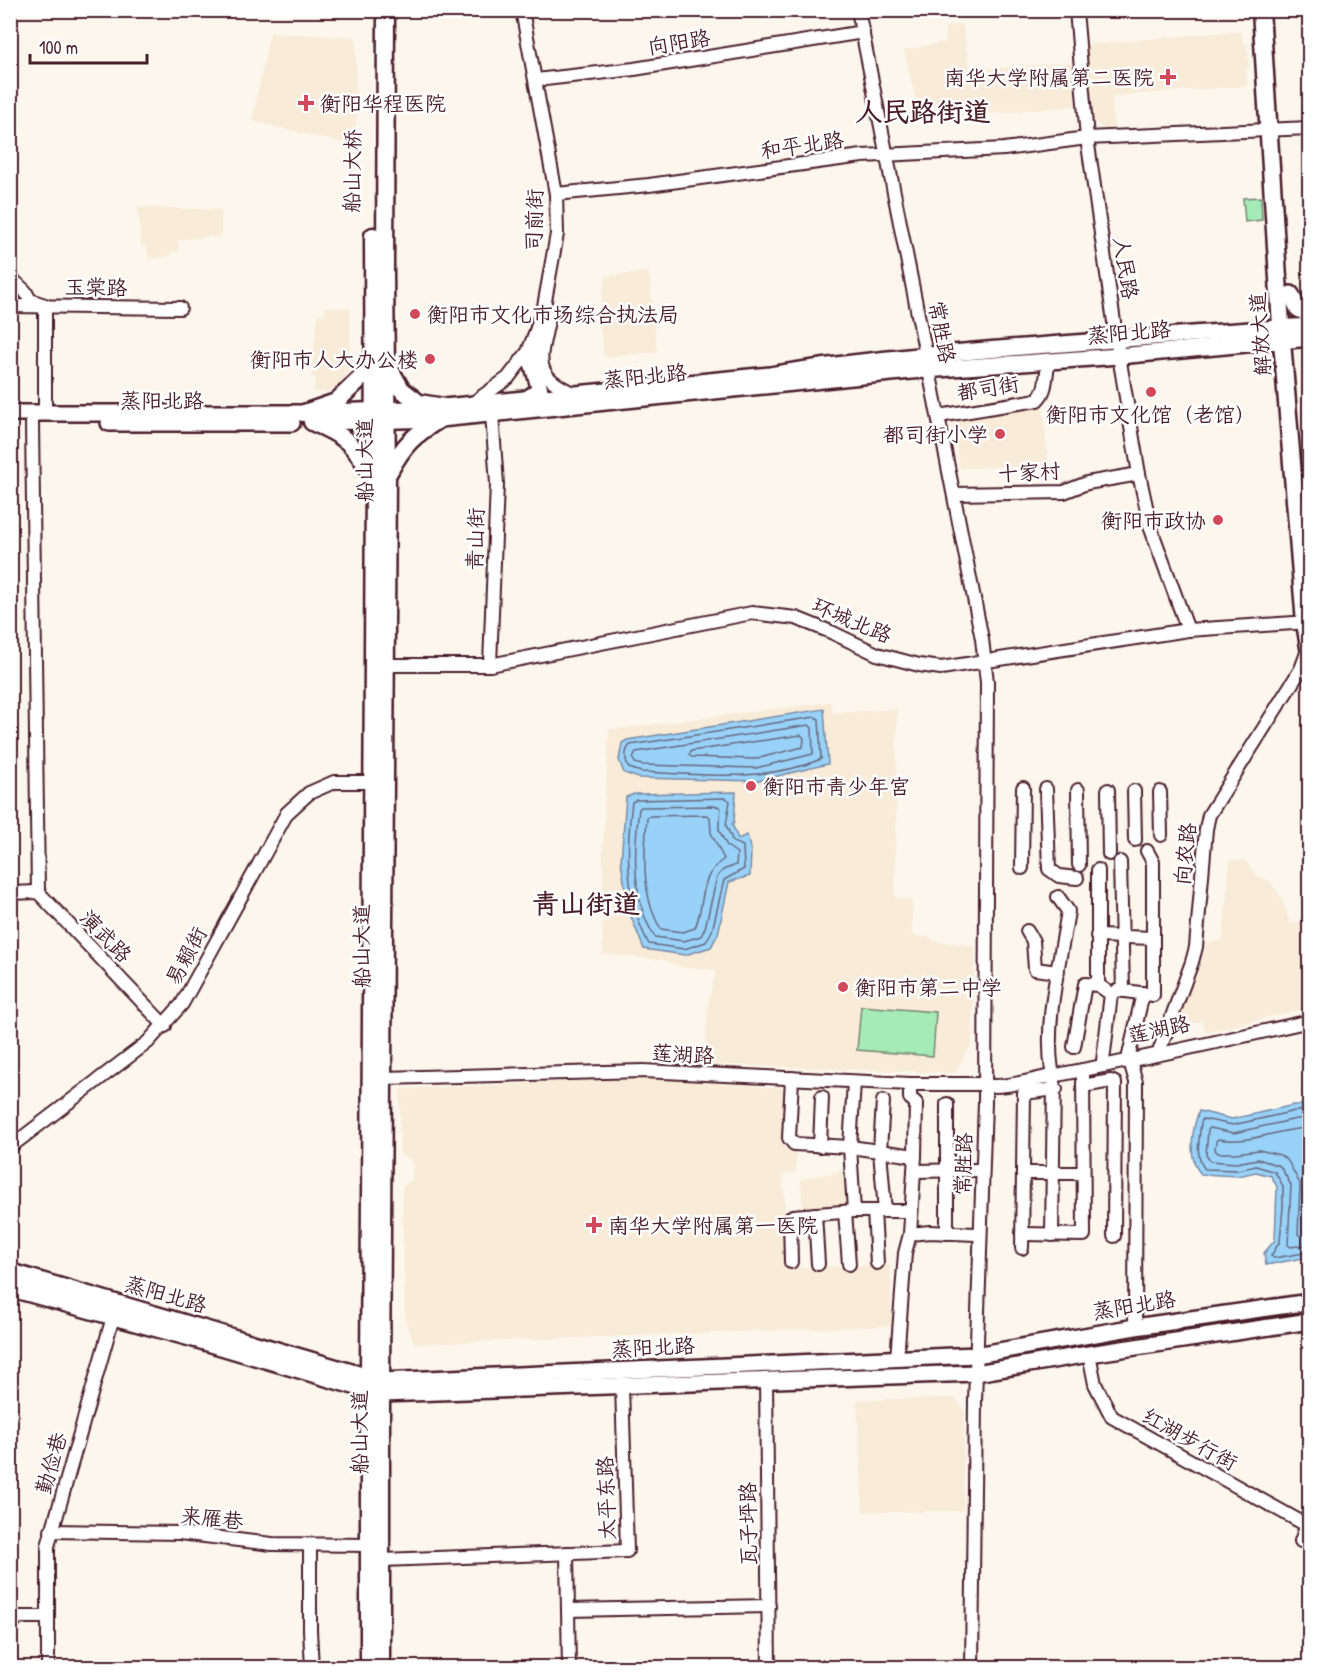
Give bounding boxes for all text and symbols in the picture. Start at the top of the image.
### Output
street label: 向阳路 [646,23,712,61]
scale bar [30,27,147,65]
text: 100 m [39,35,78,60]
place label: 南华大学附属第二医院 [944,63,1154,92]
marker: 南华大学附属第二医院 [1159,68,1177,86]
place label: 衡阳华程医院 [320,89,446,118]
district label: 人民路街道 [856,93,991,129]
marker: 衡阳华程医院 [297,94,315,112]
street label: 和平北路 [758,125,846,165]
street label: 船山大桥 [337,129,367,213]
street label: 司前街 [519,188,549,252]
street label: 人民路 [1107,235,1145,301]
street label: 玉棠路 [64,272,128,302]
street label: 解放大道 [1243,291,1277,377]
street label: 常胜路 [922,298,962,366]
place label: 衡阳市文化市场综合执法局 [427,300,679,329]
marker: 衡阳市文化市场综合执法局 [408,307,422,321]
street label: 蒸阳北路 [1086,314,1172,350]
place label: 衡阳市人大办公楼 [250,345,418,374]
marker: 衡阳市人大办公楼 [423,352,437,366]
street label: 蒸阳北路 [602,357,688,395]
street label: 都司街 [955,369,1021,407]
marker: 衡阳市文化馆（老馆） [1144,385,1158,399]
street label: 蒸阳北路 [120,386,204,415]
place label: 衡阳市文化馆（老馆） [1046,400,1256,429]
street label: 船山大道 [350,418,379,502]
place label: 都司街小学 [883,420,988,449]
marker: 都司街小学 [993,427,1007,441]
street label: 十家村 [997,456,1061,488]
place label: 衡阳市政协 [1101,506,1206,535]
street label: 青山街 [459,507,491,571]
marker: 衡阳市政协 [1211,513,1225,527]
street label: 环城北路 [808,590,896,650]
place label: 衡阳市青少年宫 [763,772,910,801]
marker: 衡阳市青少年宫 [744,779,758,793]
street label: 向农路 [1167,821,1203,887]
district label: 青山街道 [532,885,640,921]
street label: 演武路 [74,903,138,969]
street label: 船山大道 [347,904,376,988]
street label: 易赖街 [158,921,214,991]
place label: 衡阳市第二中学 [855,973,1002,1002]
marker: 衡阳市第二中学 [836,980,850,994]
street label: 莲湖路 [1125,1008,1193,1050]
street label: 莲湖路 [651,1038,715,1070]
street label: 常胜路 [947,1132,979,1196]
place label: 南华大学附属第一医院 [608,1211,818,1240]
marker: 南华大学附属第一医院 [585,1216,603,1234]
street label: 蒸阳北路 [122,1268,210,1320]
street label: 蒸阳北路 [1090,1284,1178,1326]
street label: 蒸阳北路 [610,1330,696,1364]
street label: 船山大道 [345,1390,374,1474]
street label: 红湖步行街 [1137,1401,1243,1477]
street label: 勤俭巷 [28,1429,74,1497]
street label: 太平东路 [590,1456,622,1540]
street label: 瓦子坪路 [733,1482,763,1566]
street label: 来雁巷 [179,1500,245,1536]

